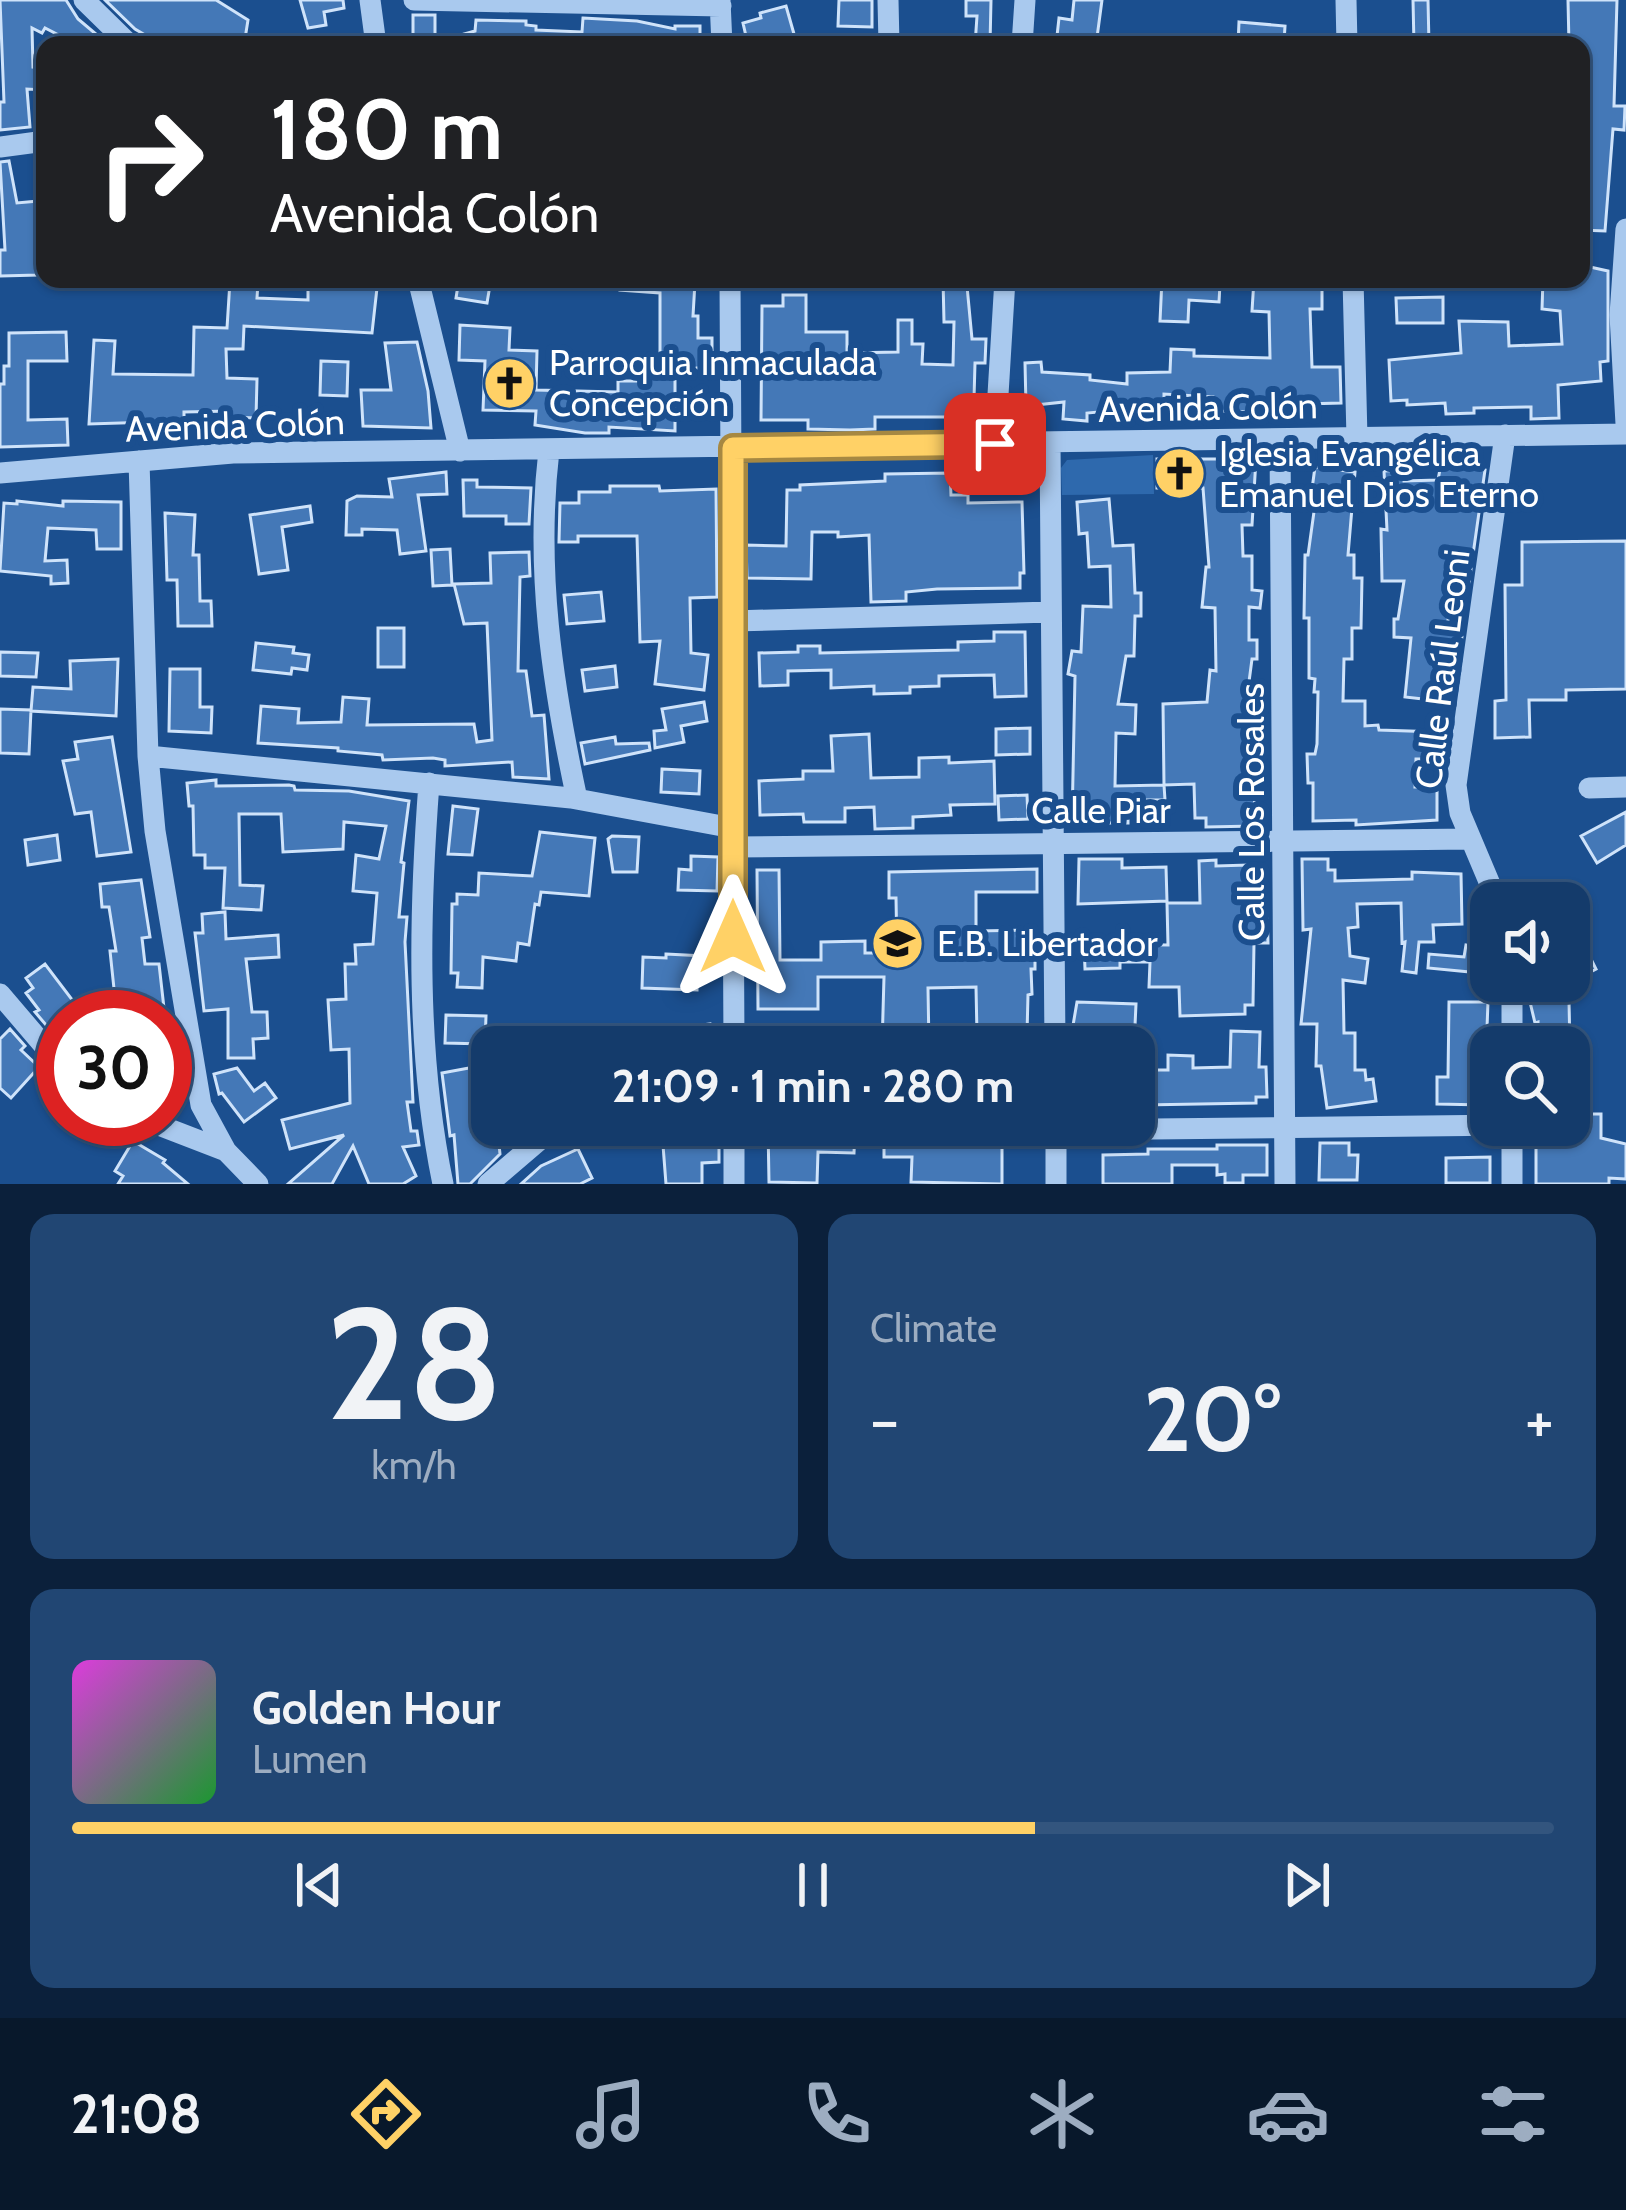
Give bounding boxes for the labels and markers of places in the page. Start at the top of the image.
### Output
place label: Parroquia Inmaculada Concepción [549,340,876,425]
church icon: Parroquia Inmaculada Concepción [482,355,538,411]
pin [944,393,1046,495]
place label: Iglesia Evangélica Emanuel Dios Eterno [1219,431,1539,516]
church icon: Iglesia Evangélica Emanuel Dios Eterno [1152,446,1208,502]
school or university icon: E.B. Libertador [870,915,926,971]
place label: E.B. Libertador [937,921,1158,965]

